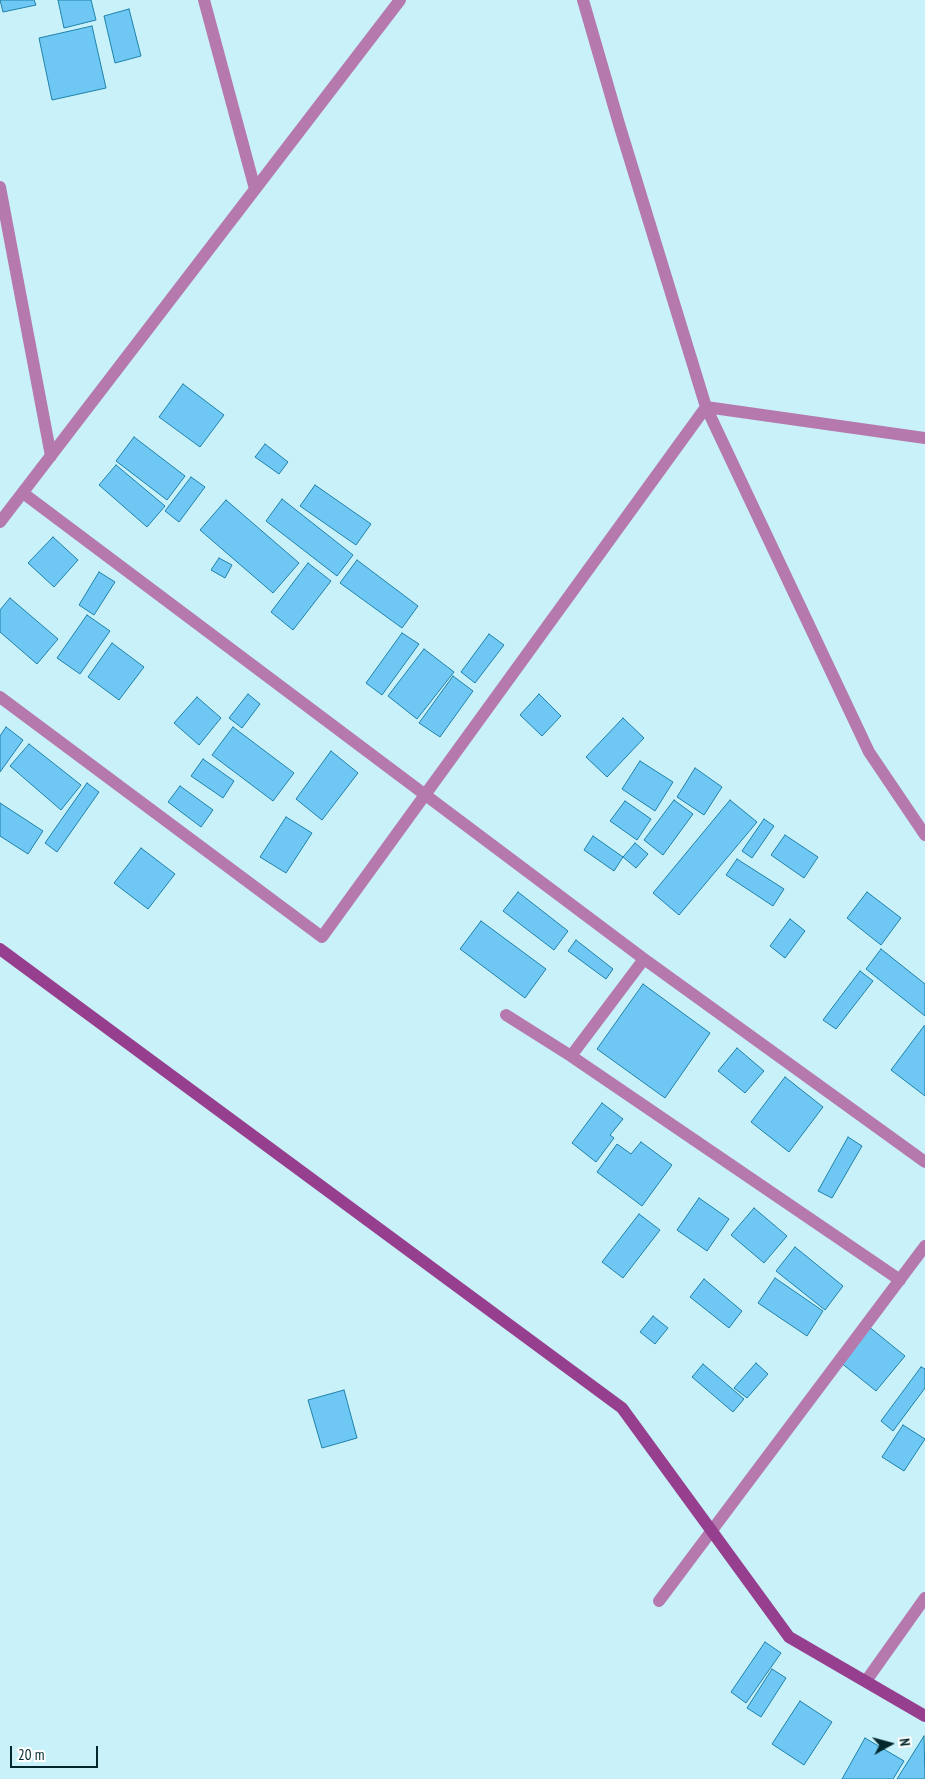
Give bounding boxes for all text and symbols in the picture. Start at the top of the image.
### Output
north arrow [865,1719,915,1769]
scale bar [12,1736,100,1768]
text: N [895,1737,914,1747]
text: 20 m [18,1745,44,1764]

